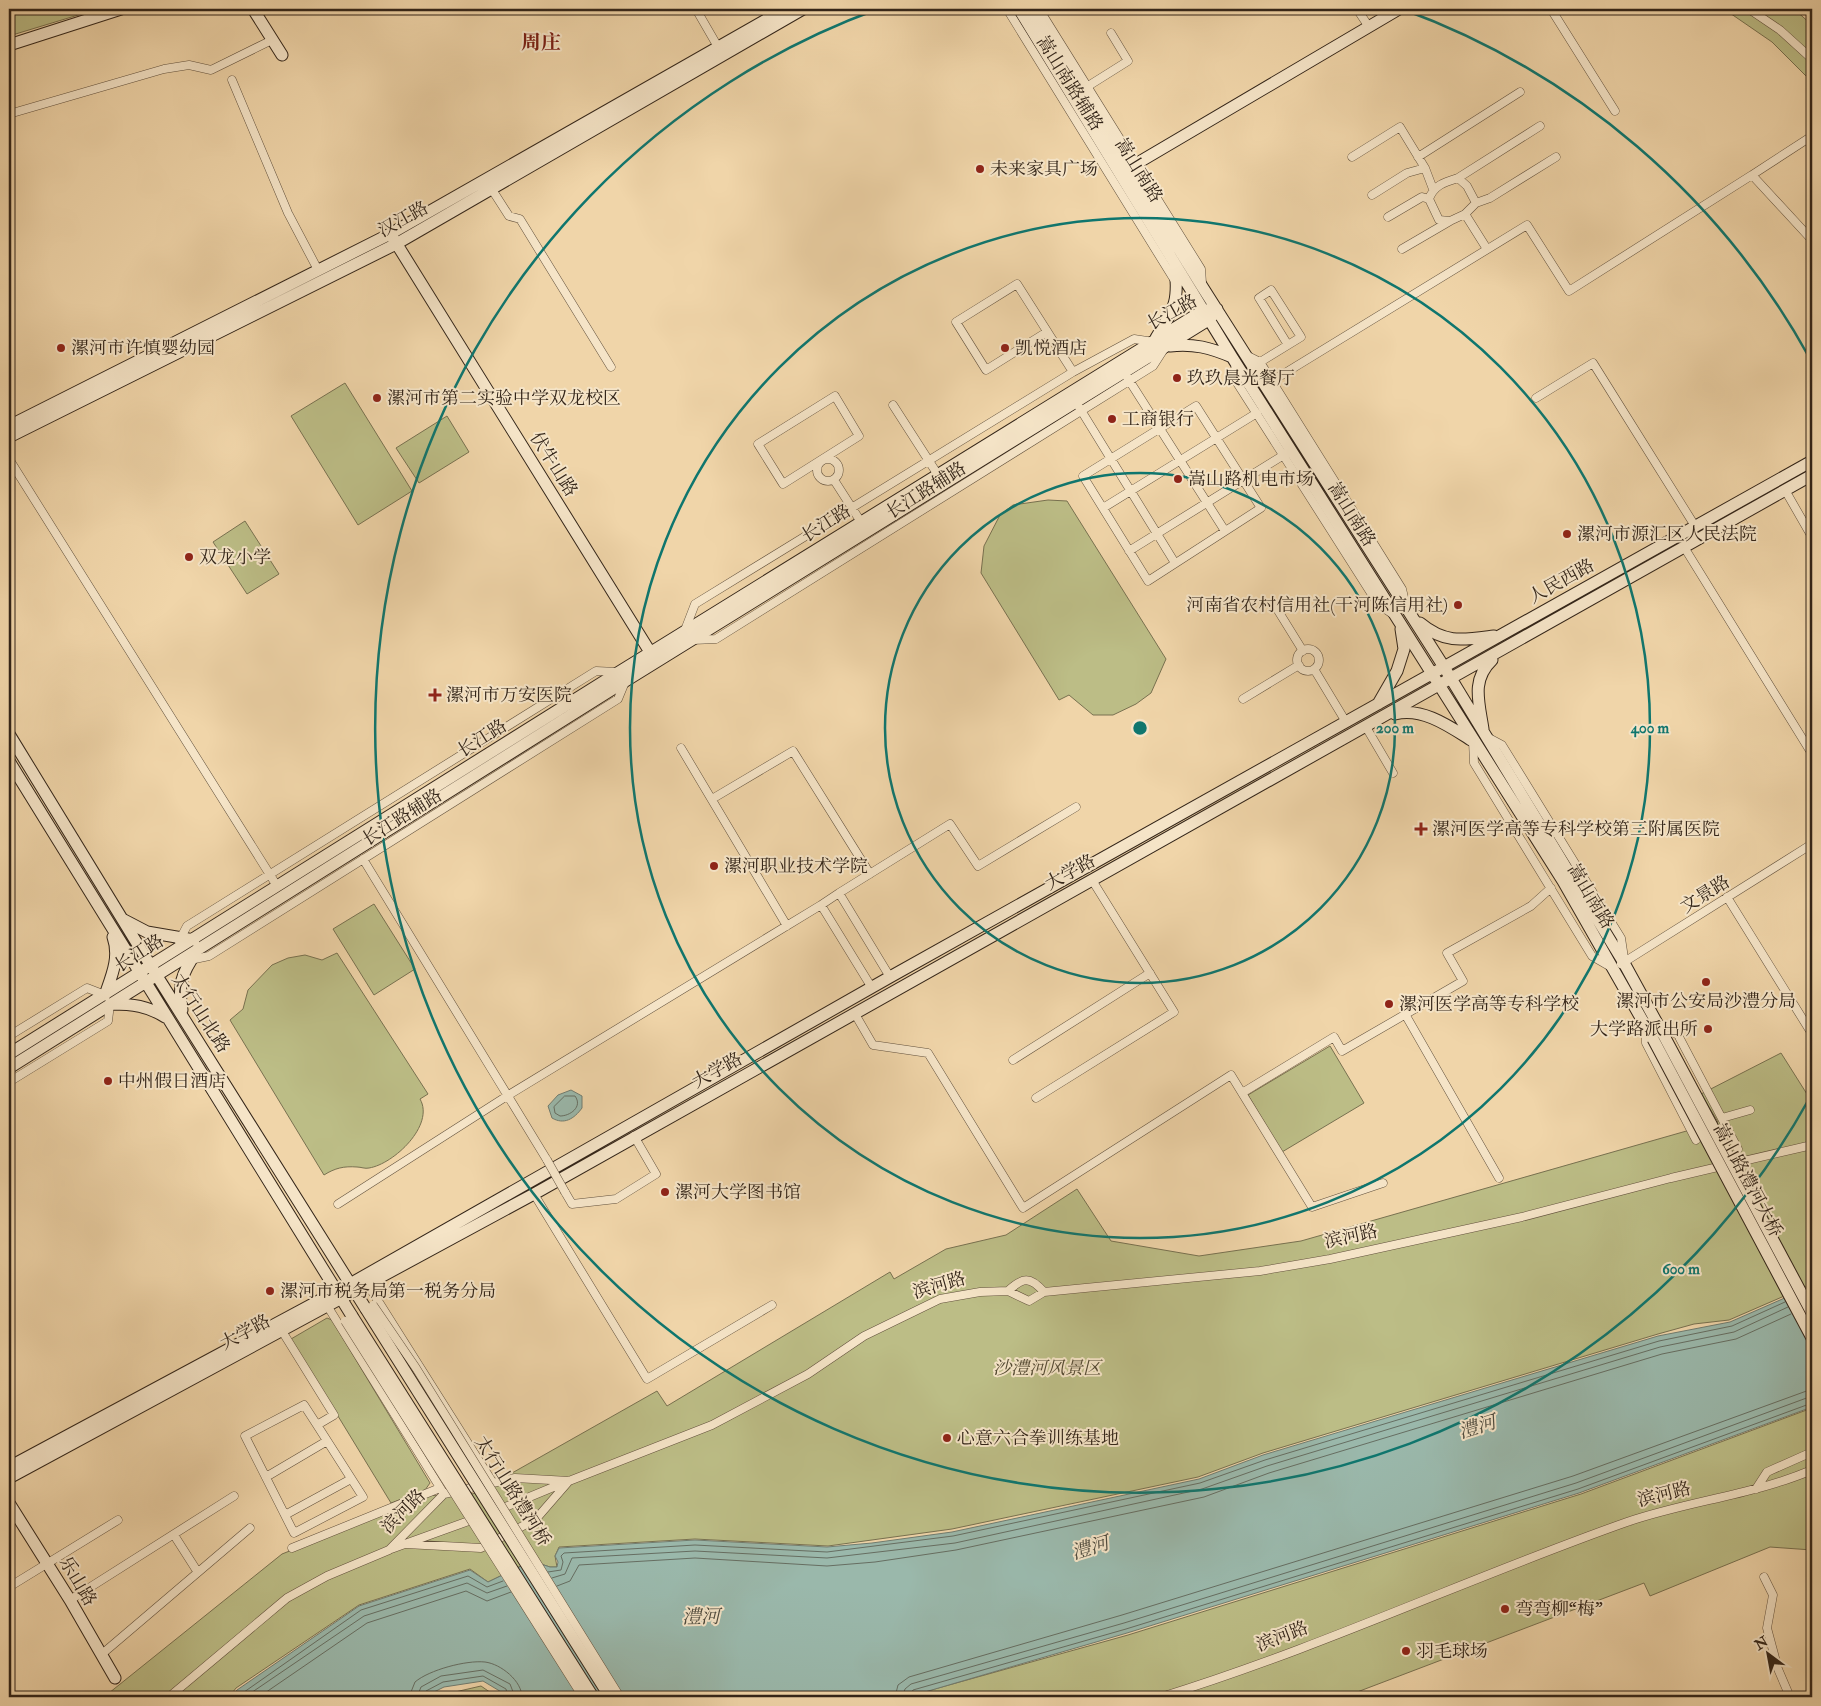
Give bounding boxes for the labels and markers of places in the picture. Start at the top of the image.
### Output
place label: 未来家具广场 [990,158,1098,181]
marker: 未来家具广场 [974,163,986,175]
place label: 漯河市许慎婴幼园 [71,337,215,360]
place label: 凯悦酒店 [1015,337,1087,360]
marker: 漯河市许慎婴幼园 [55,342,67,354]
marker: 凯悦酒店 [999,342,1011,354]
place label: 玖玖晨光餐厅 [1187,367,1295,390]
marker: 玖玖晨光餐厅 [1171,372,1183,384]
place label: 漯河市第二实验中学双龙校区 [387,387,621,410]
marker: 漯河市第二实验中学双龙校区 [371,392,383,404]
place label: 工商银行 [1122,408,1194,431]
marker: 工商银行 [1106,413,1118,425]
place label: 嵩山路机电市场 [1188,468,1314,491]
marker: 嵩山路机电市场 [1172,473,1184,485]
place label: 漯河市源汇区人民法院 [1577,523,1757,546]
marker: 漯河市源汇区人民法院 [1561,528,1573,540]
place label: 双龙小学 [199,546,271,569]
marker: 双龙小学 [183,551,195,563]
place label: 河南省农村信用社(干河陈信用社) [1186,594,1448,617]
marker: 河南省农村信用社(干河陈信用社) [1452,599,1464,611]
place label: 漯河市万安医院 [446,684,572,707]
marker: 漯河市万安医院 [428,688,442,702]
centre of rings [1131,719,1149,737]
place label: 漯河医学高等专科学校第三附属医院 [1432,818,1720,841]
marker: 漯河医学高等专科学校第三附属医院 [1414,822,1428,836]
place label: 漯河职业技术学院 [724,855,868,878]
marker: 漯河职业技术学院 [708,860,720,872]
marker: 漯河市公安局沙澧分局 [1700,976,1712,988]
place label: 漯河市公安局沙澧分局 [1616,990,1796,1013]
place label: 漯河医学高等专科学校 [1399,993,1579,1016]
marker: 漯河医学高等专科学校 [1383,998,1395,1010]
place label: 大学路派出所 [1590,1018,1698,1041]
marker: 大学路派出所 [1702,1023,1714,1035]
place label: 中州假日酒店 [118,1070,226,1093]
marker: 中州假日酒店 [102,1075,114,1087]
place label: 漯河大学图书馆 [675,1181,801,1204]
marker: 漯河大学图书馆 [659,1186,671,1198]
place label: 漯河市税务局第一税务分局 [280,1280,496,1303]
marker: 漯河市税务局第一税务分局 [264,1285,276,1297]
place label: 心意六合拳训练基地 [957,1427,1119,1450]
marker: 心意六合拳训练基地 [941,1432,953,1444]
place label: 弯弯柳“梅” [1515,1598,1603,1621]
marker: 弯弯柳“梅” [1499,1603,1511,1615]
place label: 羽毛球场 [1416,1640,1488,1663]
marker: 羽毛球场 [1400,1645,1412,1657]

